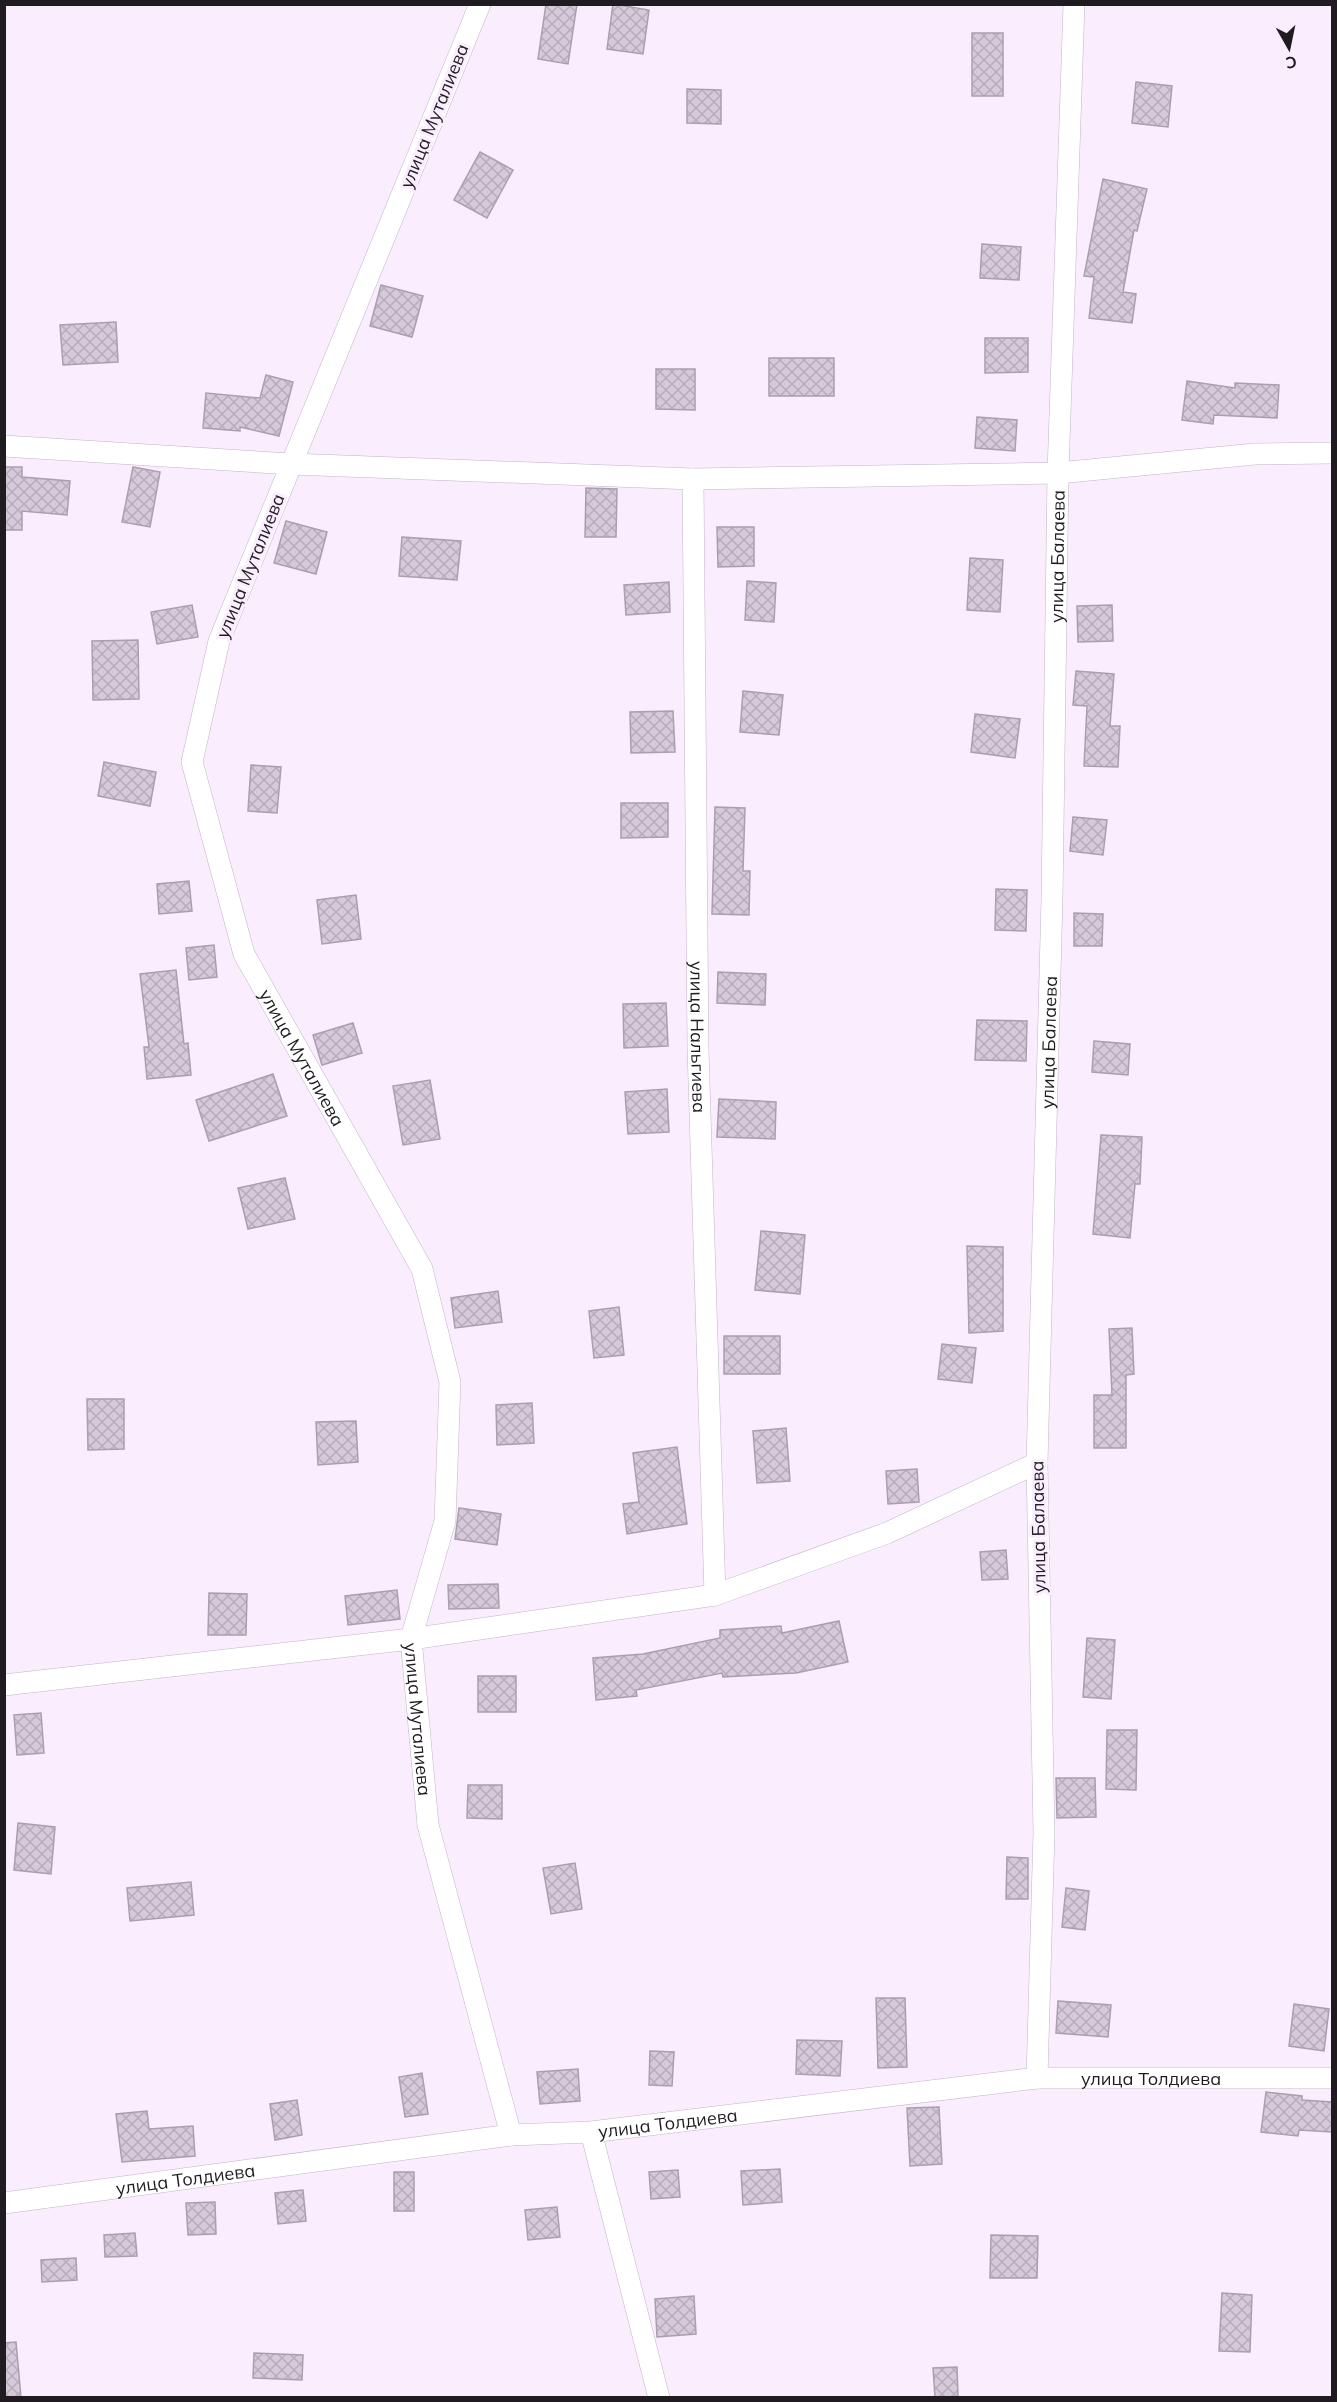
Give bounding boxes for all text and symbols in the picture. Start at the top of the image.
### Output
north arrow [1259,18,1319,78]
street label: улица Муталиева [395,40,473,192]
text: С [1284,52,1298,74]
street label: улица Муталиева [211,490,289,642]
street label: улица Балаева [1044,490,1069,623]
street label: улица Нальгиева [686,961,711,1113]
street label: улица Балаева [1035,976,1061,1109]
street label: улица Муталиева [255,985,350,1130]
street label: улица Балаева [1025,1460,1051,1594]
street label: улица Муталиева [400,1642,437,1797]
street label: улица Толдиева [1081,2067,1221,2090]
street label: улица Толдиева [597,2103,739,2143]
street label: улица Толдиева [114,2158,256,2199]

